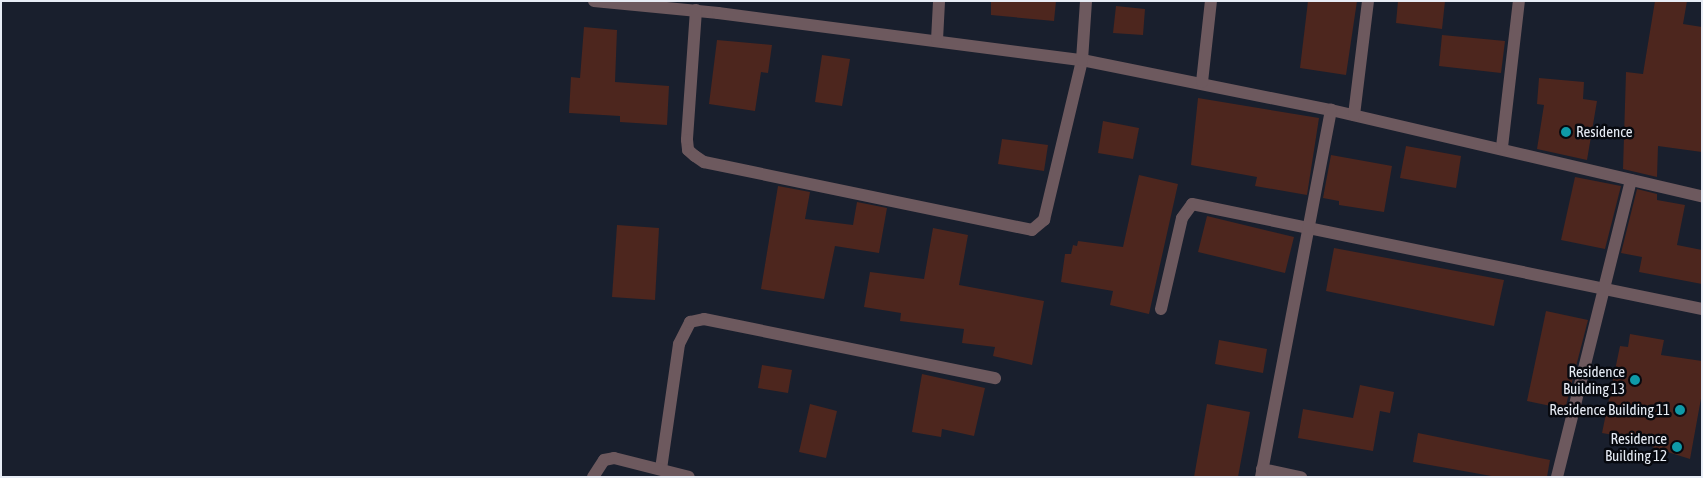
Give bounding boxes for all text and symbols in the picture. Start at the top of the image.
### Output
place label: Residence [1576,123,1633,141]
marker: Residence [1560,126,1572,138]
place label: Residence Building 13 [1563,362,1625,397]
marker: Residence Building 13 [1629,374,1641,386]
place label: Residence Building 11 [1549,401,1670,419]
marker: Residence Building 11 [1674,404,1686,416]
place label: Residence Building 12 [1605,429,1667,464]
marker: Residence Building 12 [1671,441,1683,453]

